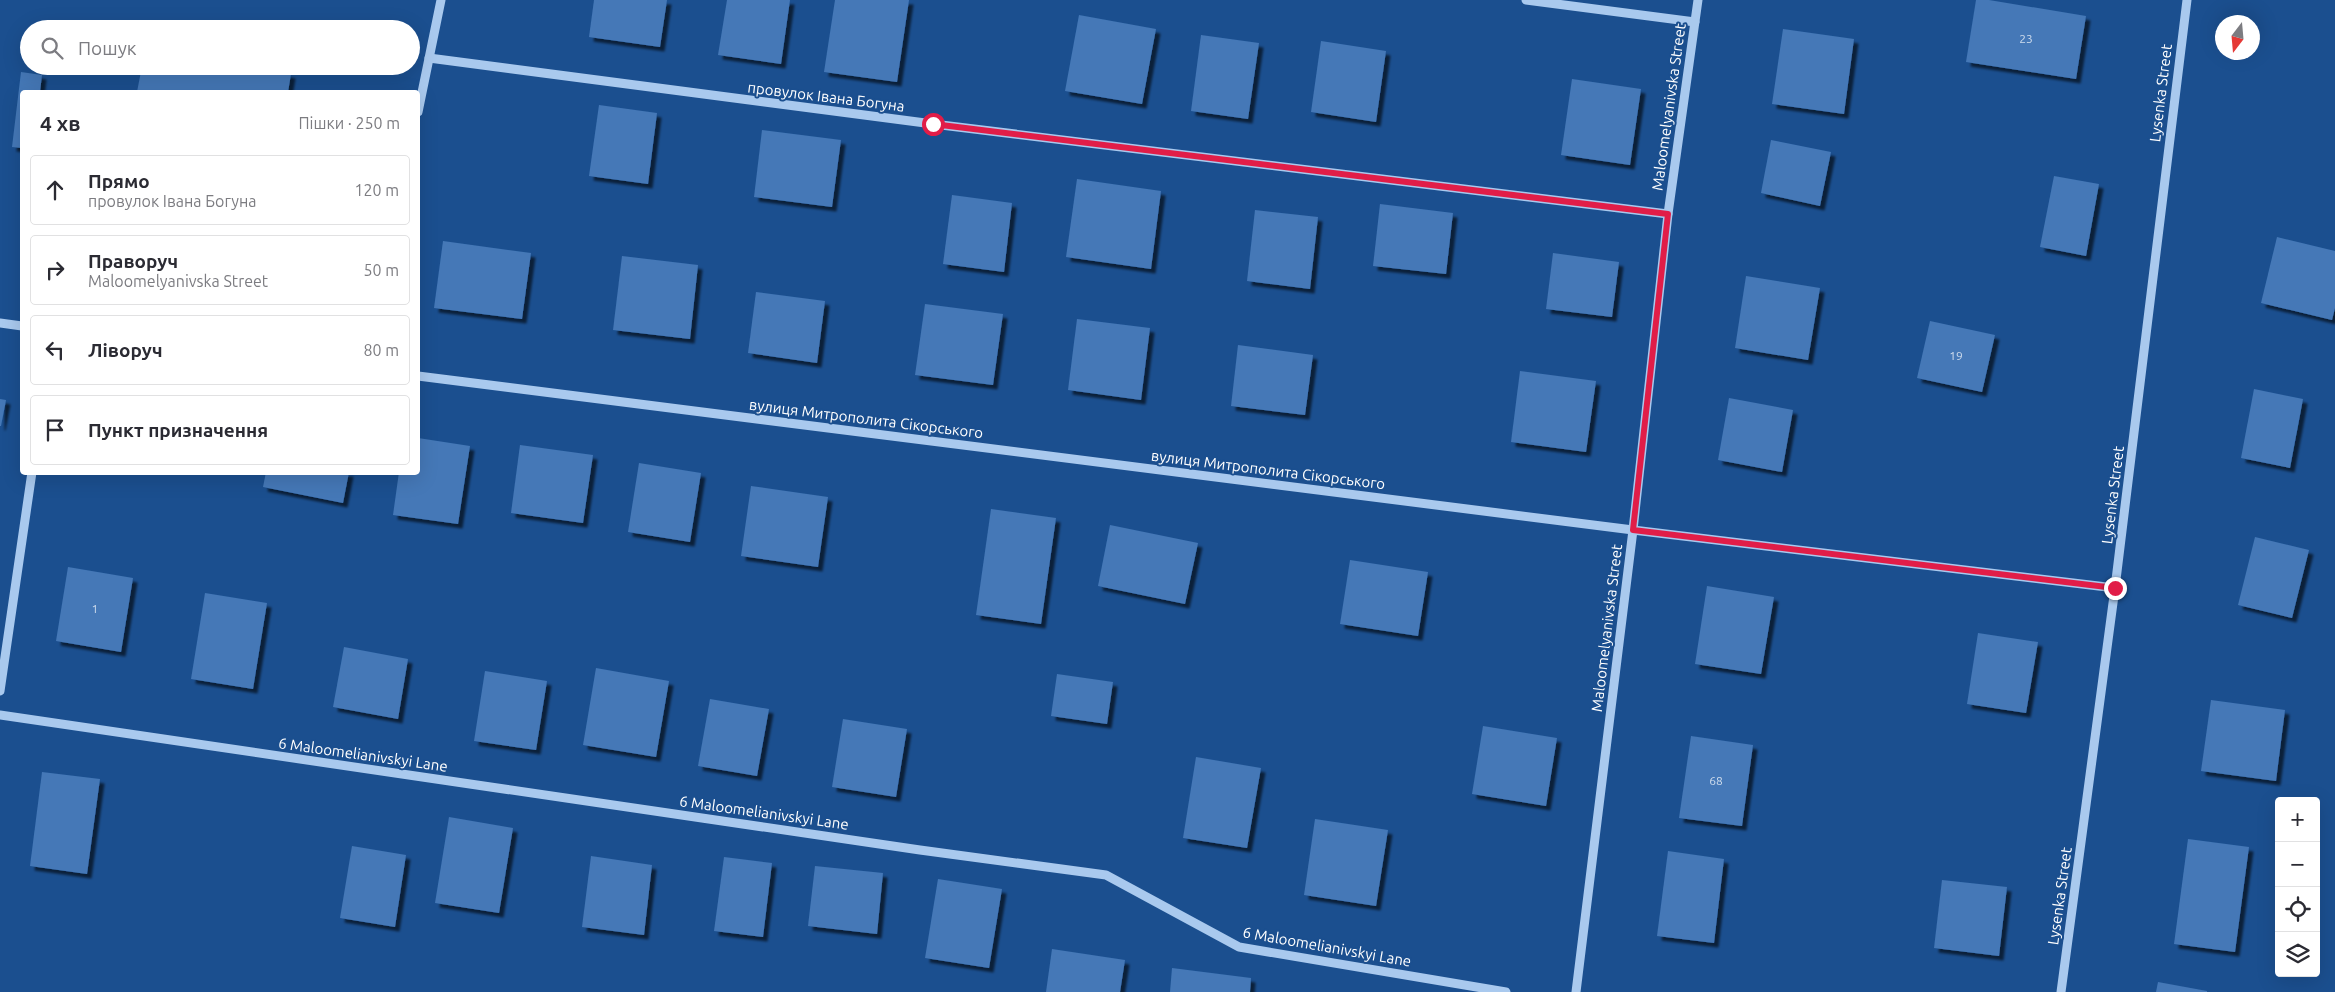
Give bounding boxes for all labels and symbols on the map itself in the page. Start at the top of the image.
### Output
north arrow [2215,15,2260,60]
street label: Maloomelyanivska Street [1648,22,1689,192]
house number: 23 [2019,32,2033,45]
street label: Lysenka Street [2146,43,2175,143]
street label: провулок Івана Богуна [747,78,905,115]
route start [922,113,945,136]
house number: 19 [1949,349,1963,362]
street label: вулиця Митрополита Сікорського [748,396,984,441]
street label: Lysenka Street [2098,445,2127,545]
street label: вулиця Митрополита Сікорського [1150,447,1386,492]
street label: Maloomelyanivska Street [1588,543,1625,713]
route end [2104,577,2127,600]
house number: 1 [92,602,98,615]
street label: 6 Maloomelianivskyi Lane [277,734,449,775]
house number: 68 [1709,774,1723,787]
street label: 6 Maloomelianivskyi Lane [678,792,850,833]
street label: Lysenka Street [2044,846,2075,946]
street label: 6 Maloomelianivskyi Lane [1242,923,1413,970]

